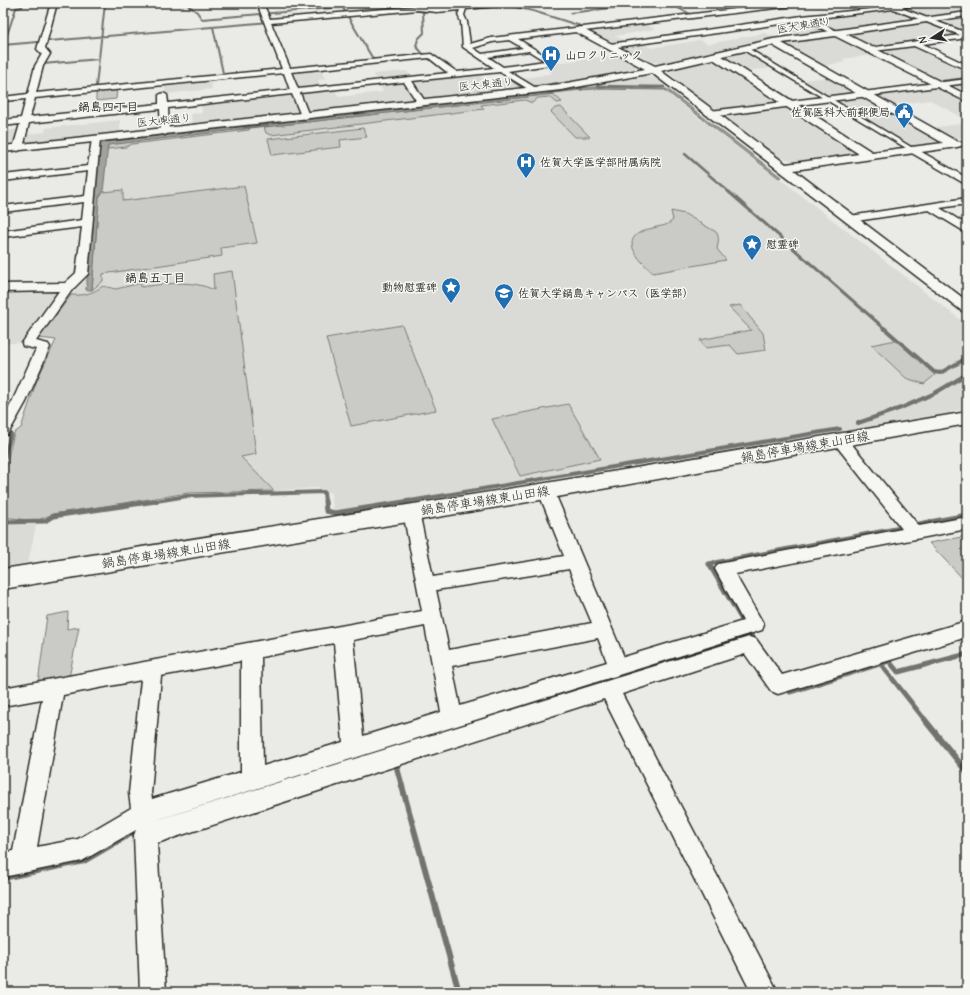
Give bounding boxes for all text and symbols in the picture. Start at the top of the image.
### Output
street label: 医大東通り [776,15,832,36]
north arrow [912,18,952,58]
text: N [916,35,930,45]
hospital icon: 山口クリニック [540,44,562,72]
place label: 山口クリニック [565,49,642,62]
street label: 医大東通り [458,75,514,94]
district label: 鍋島四丁目 [78,100,138,114]
public building icon: 佐賀医科大前郵便局 [893,101,915,129]
place label: 佐賀医科大前郵便局 [791,106,890,119]
street label: 医大東通り [136,111,192,130]
hospital icon: 佐賀大学医学部附属病院 [515,151,537,179]
place label: 佐賀大学医学部附属病院 [540,156,661,169]
place icon: 慰霊碑 [741,233,763,261]
place label: 慰霊碑 [766,238,799,251]
district label: 鍋島五丁目 [125,271,185,285]
place icon: 動物慰霊碑 [440,276,462,304]
place label: 動物慰霊碑 [382,281,437,294]
school or university icon: 佐賀大学鍋島キャンパス（医学部） [493,282,515,310]
place label: 佐賀大学鍋島キャンパス（医学部） [518,287,694,300]
street label: 鍋島停車場線東山田線 [740,428,871,465]
street label: 鍋島停車場線東山田線 [420,483,551,518]
street label: 鍋島停車場線東山田線 [101,536,232,571]

